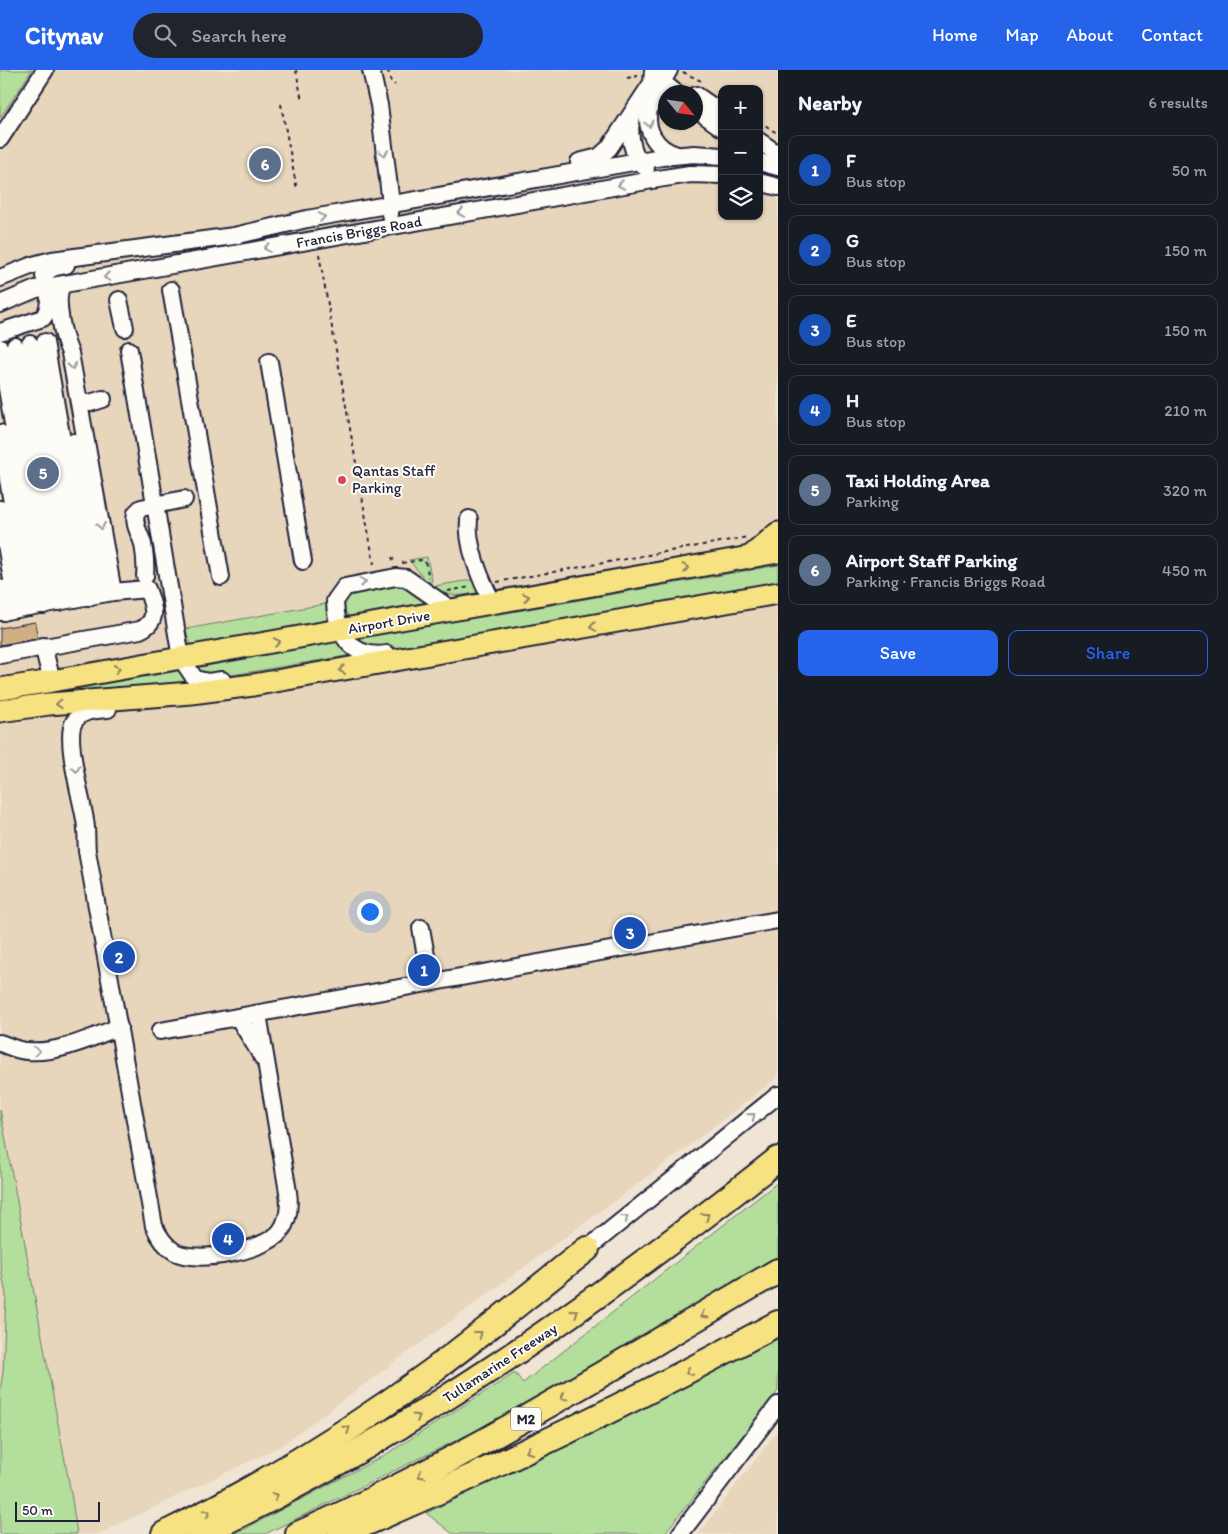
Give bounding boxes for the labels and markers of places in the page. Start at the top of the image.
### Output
pin: 6 [249,145,281,183]
pin: 5 [27,454,59,492]
place label: Qantas Staff Parking [352,462,435,497]
marker: Qantas Staff Parking [336,474,348,486]
pin: 3 [614,914,646,952]
pin: 2 [103,938,135,976]
pin: 1 [408,951,440,989]
pin: 4 [212,1220,244,1258]

